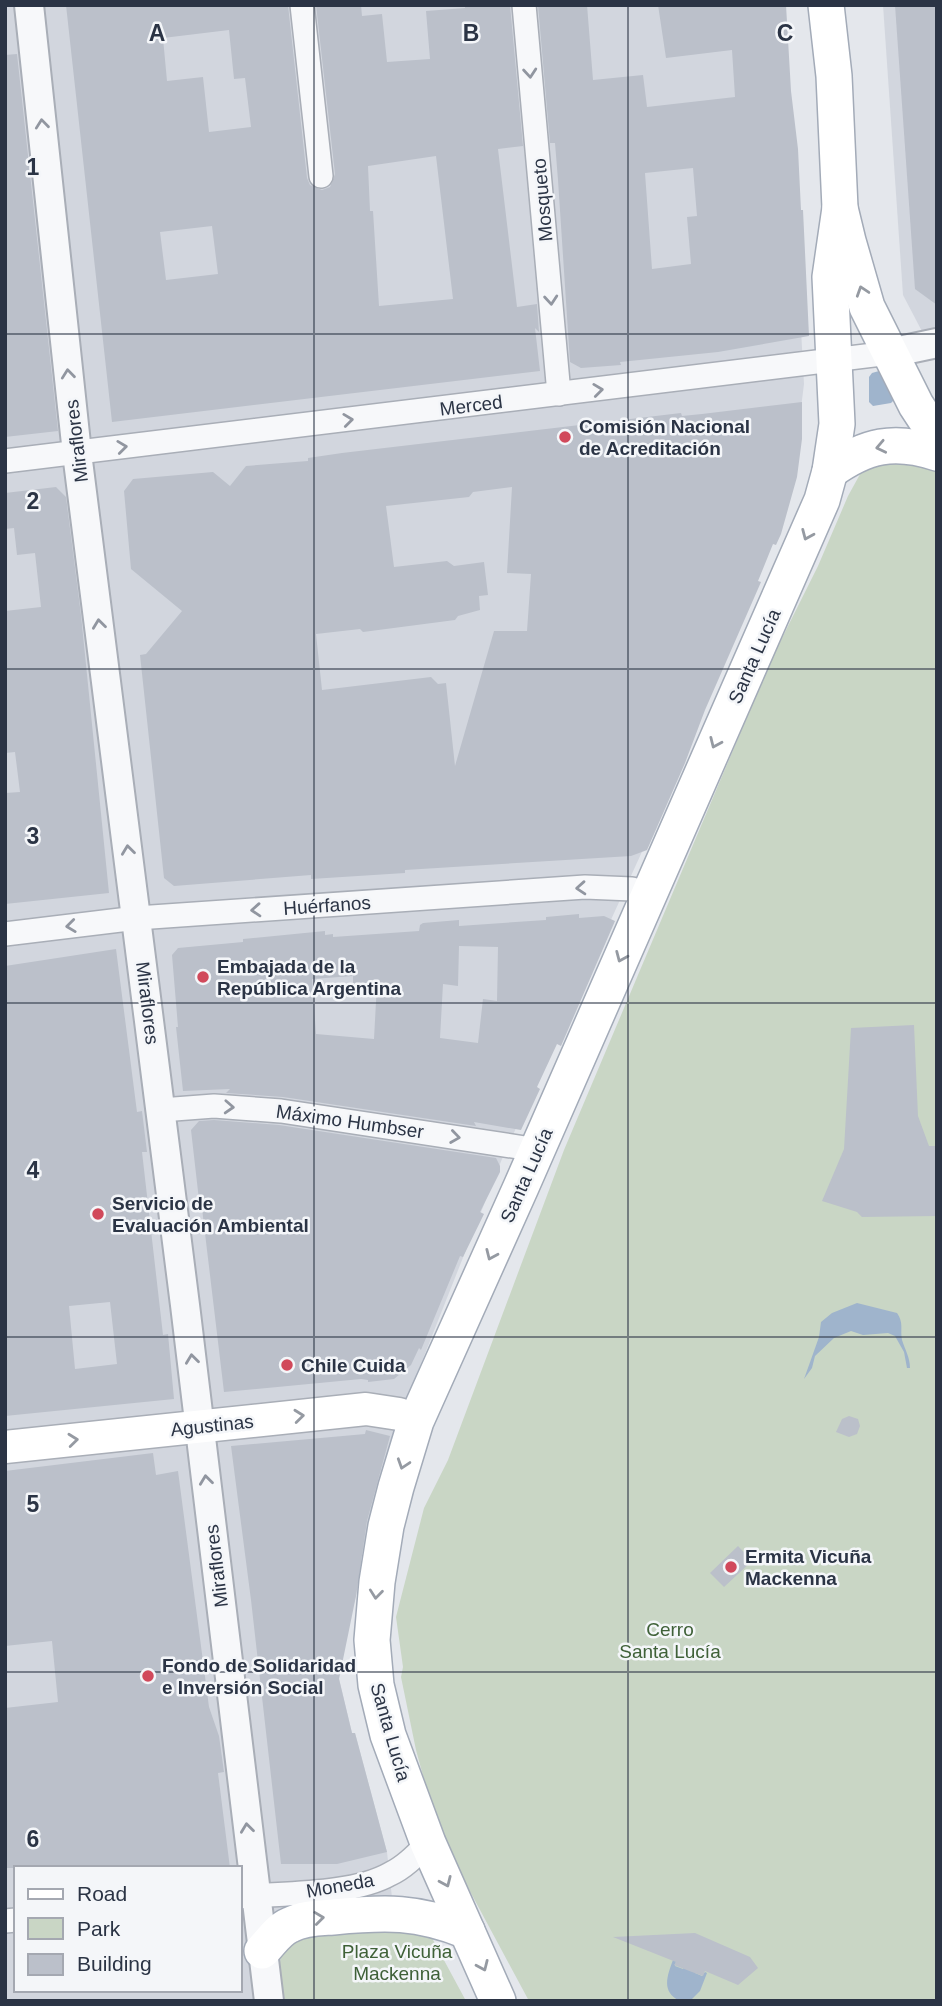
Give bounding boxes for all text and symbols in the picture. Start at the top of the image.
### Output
text: A [149,20,165,46]
text: B [463,20,479,46]
text: C [777,20,793,46]
one-way arrow [522,68,537,79]
one-way arrow [35,118,50,129]
text: 1 [27,154,40,180]
street label: Mosqueto [528,157,557,242]
one-way arrow [856,286,870,298]
one-way arrow [543,294,558,306]
one-way arrow [61,369,76,380]
one-way arrow [592,382,604,397]
street label: Merced [438,391,504,420]
street label: Miraflores [61,398,92,484]
one-way arrow [342,413,353,428]
place label: Comisión Nacional de Acreditación [579,416,750,459]
marker: Comisión Nacional de Acreditación [557,429,573,445]
one-way arrow [875,439,887,453]
one-way arrow [116,440,128,455]
text: 2 [27,488,39,514]
one-way arrow [801,528,815,541]
street label: Santa Lucía [724,605,785,707]
one-way arrow [92,619,107,630]
one-way arrow [709,736,723,749]
text: 3 [27,823,39,849]
one-way arrow [121,844,136,856]
one-way arrow [575,880,586,895]
street label: Huérfanos [283,892,371,919]
one-way arrow [250,902,261,917]
one-way arrow [65,919,77,934]
one-way arrow [615,949,629,962]
place label: Embajada de la República Argentina [217,956,401,999]
street label: Miraflores [132,960,163,1046]
marker: Embajada de la República Argentina [195,969,211,985]
one-way arrow [224,1099,235,1114]
street label: Máximo Humbser [275,1101,426,1142]
street label: Santa Lucía [496,1124,557,1226]
one-way arrow [449,1129,460,1144]
text: 4 [27,1157,40,1183]
place label: Servicio de Evaluación Ambiental [112,1193,309,1236]
marker: Servicio de Evaluación Ambiental [90,1206,106,1222]
one-way arrow [485,1248,499,1260]
one-way arrow [184,1353,199,1365]
place label: Chile Cuida [301,1355,406,1376]
marker: Chile Cuida [279,1357,295,1373]
one-way arrow [294,1409,305,1424]
street label: Agustinas [169,1411,255,1440]
one-way arrow [68,1433,79,1448]
one-way arrow [396,1458,411,1470]
one-way arrow [199,1474,214,1486]
text: 5 [27,1491,40,1517]
street label: Miraflores [201,1523,232,1609]
place label: Ermita Vicuña Mackenna [745,1546,872,1589]
marker: Ermita Vicuña Mackenna [723,1559,739,1575]
one-way arrow [368,1588,383,1600]
park label: Cerro Santa Lucía [619,1619,721,1662]
place label: Fondo de Solidaridad e Inversión Social [162,1655,356,1698]
marker: Fondo de Solidaridad e Inversión Social [140,1668,156,1684]
street label: Santa Lucía [366,1680,415,1784]
one-way arrow [239,1822,254,1834]
text: 6 [27,1826,39,1852]
legend [14,1866,242,1992]
street label: Moneda [304,1869,376,1902]
one-way arrow [438,1875,452,1887]
text: Road [77,1882,127,1905]
one-way arrow [313,1911,325,1926]
text: Park [77,1917,121,1940]
park label: Plaza Vicuña Mackenna [342,1941,453,1984]
text: Building [77,1952,152,1975]
one-way arrow [475,1959,489,1971]

